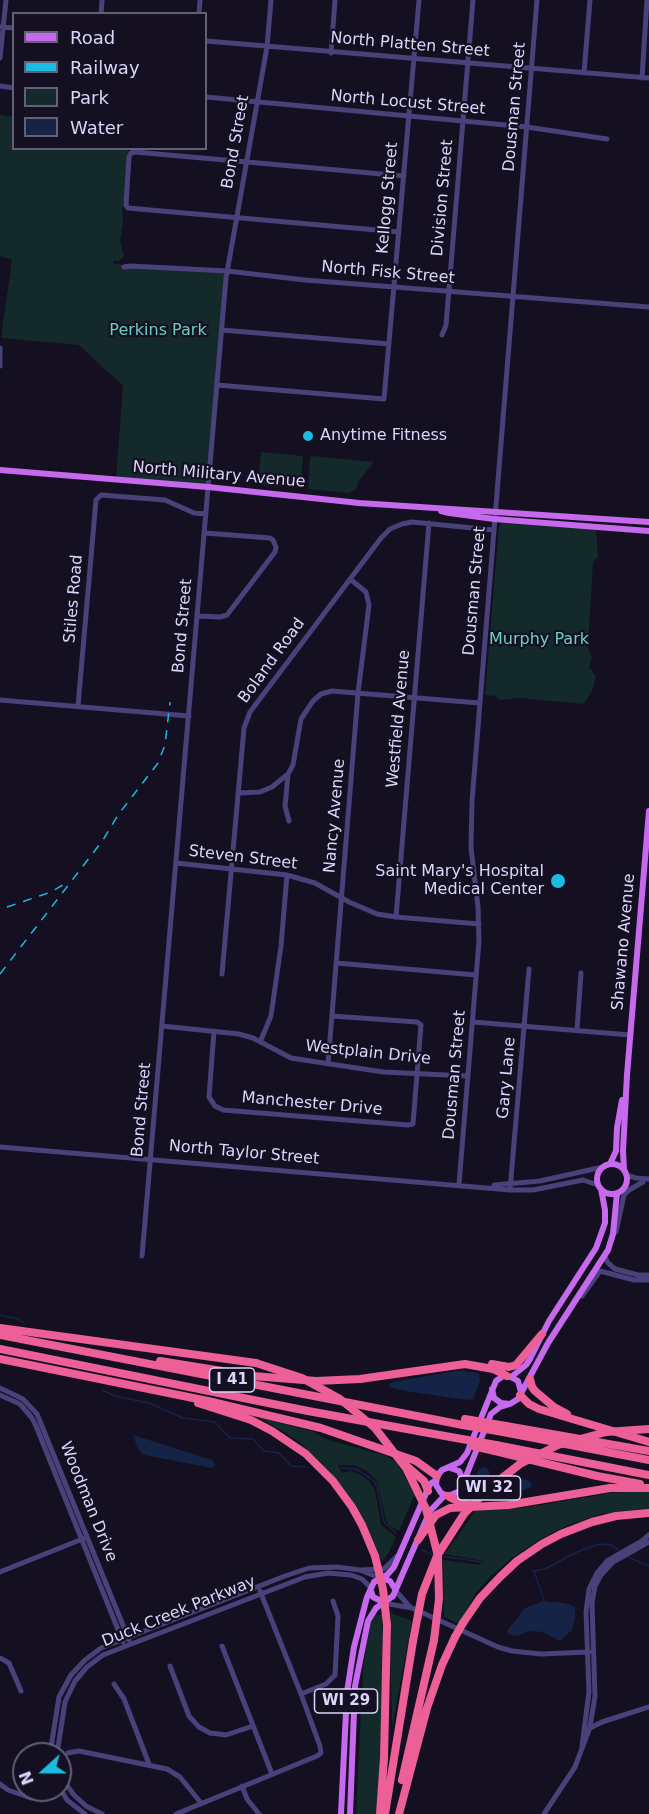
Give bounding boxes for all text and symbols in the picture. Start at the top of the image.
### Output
legend [12,12,207,150]
text: Road [70,27,115,48]
street label: North Platten Street [329,28,491,62]
street label: Dousman Street [500,42,530,172]
text: Railway [70,57,140,78]
text: Park [70,87,109,108]
street label: North Locust Street [330,87,486,119]
street label: Bond Street [218,94,254,190]
text: Water [70,117,123,138]
street label: Division Street [428,139,458,257]
street label: Kellogg Street [374,141,402,255]
street label: North Fisk Street [321,258,455,288]
park label: Perkins Park [109,321,207,341]
place label: Anytime Fitness [320,426,447,446]
marker: Anytime Fitness [301,429,315,443]
street label: North Military Avenue [132,458,306,492]
street label: Dousman Street [460,526,490,656]
street label: Stiles Road [61,554,87,644]
street label: Bond Street [169,578,197,674]
street label: Boland Road [235,615,309,707]
park label: Murphy Park [489,630,589,650]
street label: Westfield Avenue [383,649,415,789]
street label: Nancy Avenue [320,758,350,874]
street label: Steven Street [188,842,298,874]
place label: Saint Mary's Hospital Medical Center [375,862,544,900]
marker: Saint Mary's Hospital Medical Center [549,872,567,890]
street label: Shawano Avenue [608,873,640,1011]
street label: Dousman Street [440,1010,470,1140]
street label: Gary Lane [494,1036,520,1120]
street label: Westplain Drive [304,1037,432,1069]
street label: Bond Street [128,1062,156,1158]
street label: Manchester Drive [241,1088,383,1120]
street label: North Taylor Street [168,1137,320,1169]
road number: I 41 [210,1368,254,1392]
street label: Woodman Drive [55,1439,121,1565]
road number: WI 32 [458,1476,520,1500]
street label: Duck Creek Parkway [99,1572,259,1652]
road number: WI 29 [314,1689,378,1713]
north arrow [12,1742,72,1802]
text: N [15,1768,38,1788]

